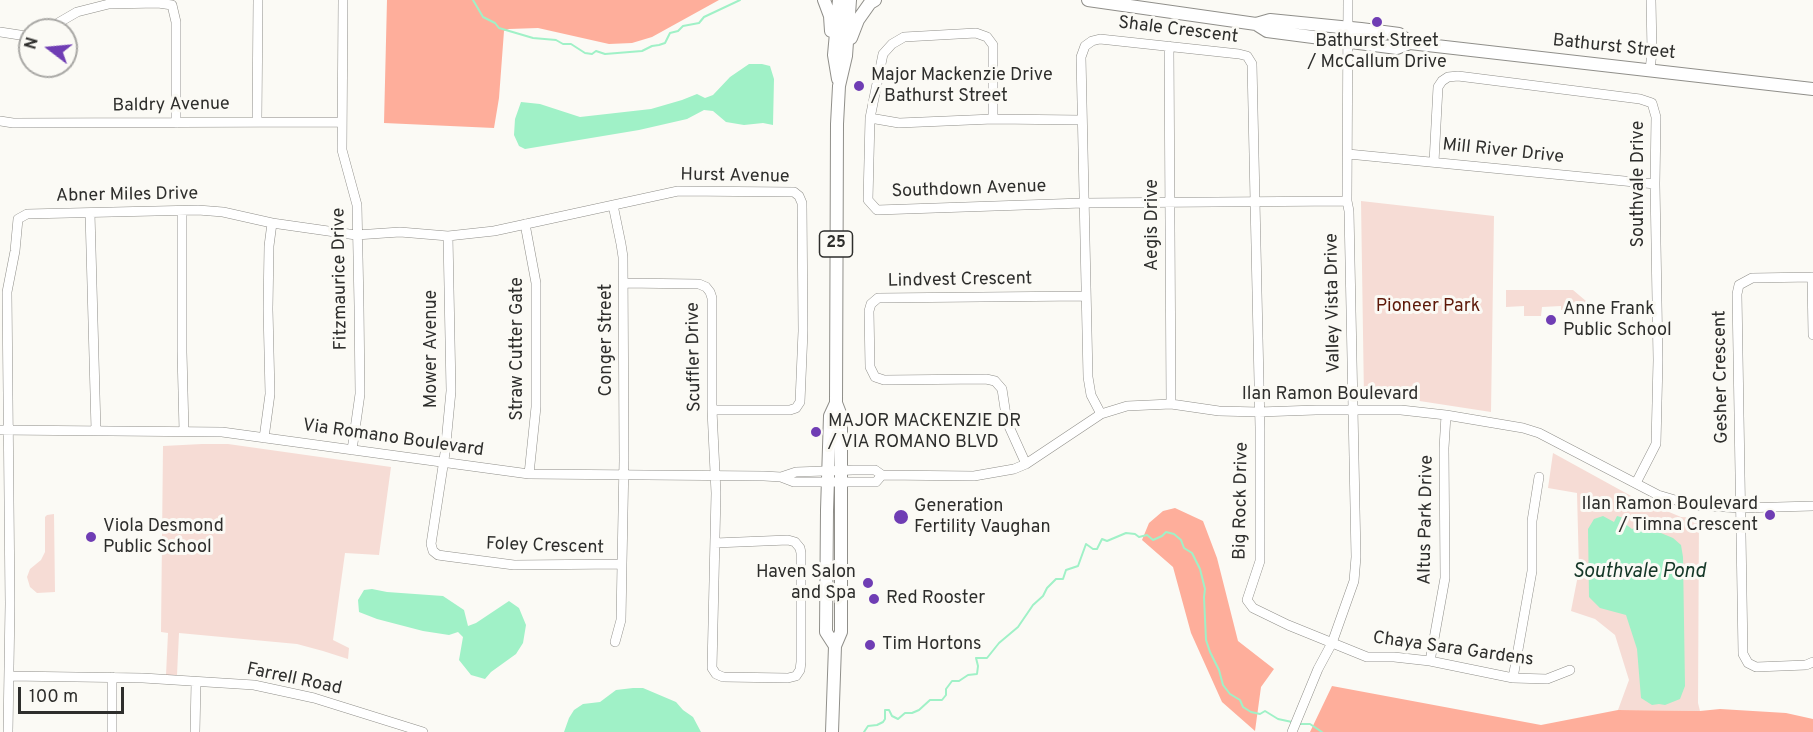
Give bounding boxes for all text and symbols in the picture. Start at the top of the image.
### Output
street label: Shale Crescent [1117,13,1239,49]
marker: Bathurst Street / McCallum Drive [1370,15,1384,29]
north arrow [18,18,78,78]
place label: Bathurst Street / McCallum Drive [1307,31,1447,74]
street label: Bathurst Street [1551,31,1677,65]
text: N [21,35,44,52]
place label: Major Mackenzie Drive / Bathurst Street [871,65,1053,107]
marker: Major Mackenzie Drive / Bathurst Street [852,79,866,93]
street label: Baldry Avenue [112,94,230,118]
street label: Southvale Drive [1628,121,1650,247]
street label: Mill River Drive [1441,135,1565,169]
street label: Hurst Avenue [680,165,790,189]
street label: Southdown Avenue [891,177,1047,203]
street label: Aegis Drive [1142,179,1164,271]
street label: Abner Miles Drive [56,184,198,208]
street label: Fitzmaurice Drive [329,207,353,351]
road number: 25 [820,231,852,257]
street label: Valley Vista Drive [1322,233,1346,373]
street label: Lindvest Crescent [887,269,1033,293]
street label: Straw Cutter Gate [507,277,529,421]
street label: Conger Street [596,284,618,396]
street label: Mower Avenue [421,290,443,408]
park label: Pioneer Park [1376,296,1480,318]
place label: Anne Frank Public School [1563,299,1672,342]
street label: Scuffler Drive [683,302,707,412]
street label: Gesher Crescent [1710,310,1734,444]
marker: Anne Frank Public School [1544,313,1558,327]
street label: Ilan Ramon Boulevard [1242,384,1418,406]
place label: MAJOR MACKENZIE DR / VIA ROMANO BLVD [828,411,1021,454]
street label: Via Romano Boulevard [301,416,485,462]
marker: MAJOR MACKENZIE DR / VIA ROMANO BLVD [809,425,823,439]
street label: Big Rock Drive [1230,442,1254,560]
street label: Altus Park Drive [1415,455,1439,585]
place label: Ilan Ramon Boulevard / Timna Crescent [1581,494,1758,536]
place label: Generation Fertility Vaughan [914,496,1051,538]
marker: Generation Fertility Vaughan [892,508,910,526]
marker: Ilan Ramon Boulevard / Timna Crescent [1763,508,1777,522]
place label: Viola Desmond Public School [103,516,224,558]
marker: Viola Desmond Public School [84,530,98,544]
street label: Foley Crescent [486,534,604,560]
water label: Southvale Pond [1572,561,1706,585]
place label: Haven Salon and Spa [756,562,856,604]
marker: Haven Salon and Spa [861,576,875,590]
place label: Red Rooster [886,588,985,610]
marker: Red Rooster [867,592,881,606]
street label: Chaya Sara Gardens [1371,628,1535,672]
place label: Tim Hortons [882,634,982,656]
marker: Tim Hortons [863,638,877,652]
street label: Farrell Road [244,659,344,701]
scale bar [21,675,128,713]
text: 100 m [29,686,78,709]

